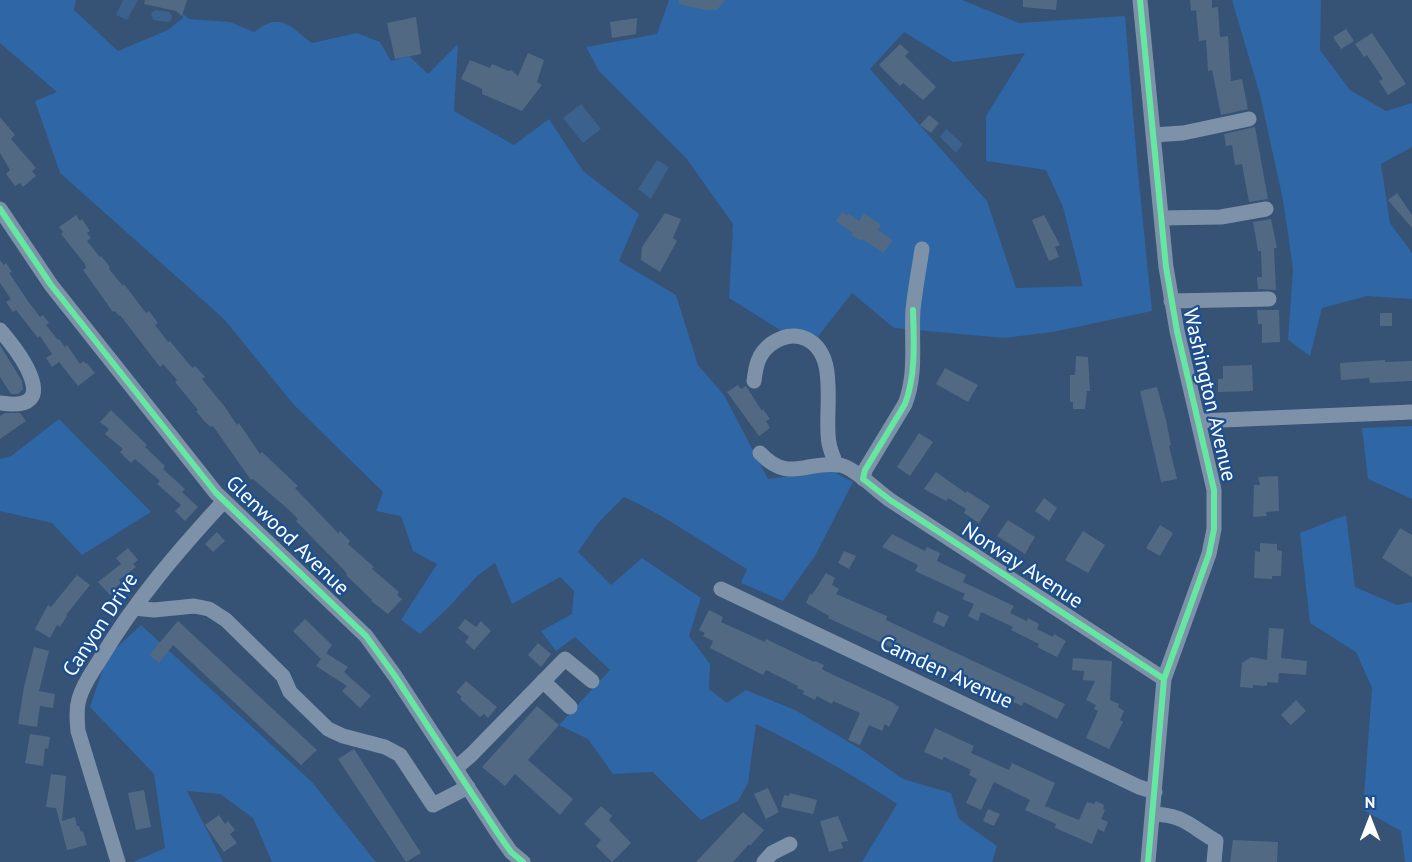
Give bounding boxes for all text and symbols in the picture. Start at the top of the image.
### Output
street label: Washington Avenue [1177,306,1241,484]
street label: Glenwood Avenue [220,471,354,601]
street label: Norway Avenue [957,517,1087,615]
street label: Canyon Drive [58,568,144,682]
street label: Camden Avenue [876,631,1016,715]
north arrow [1340,790,1400,850]
text: N [1365,792,1375,812]

